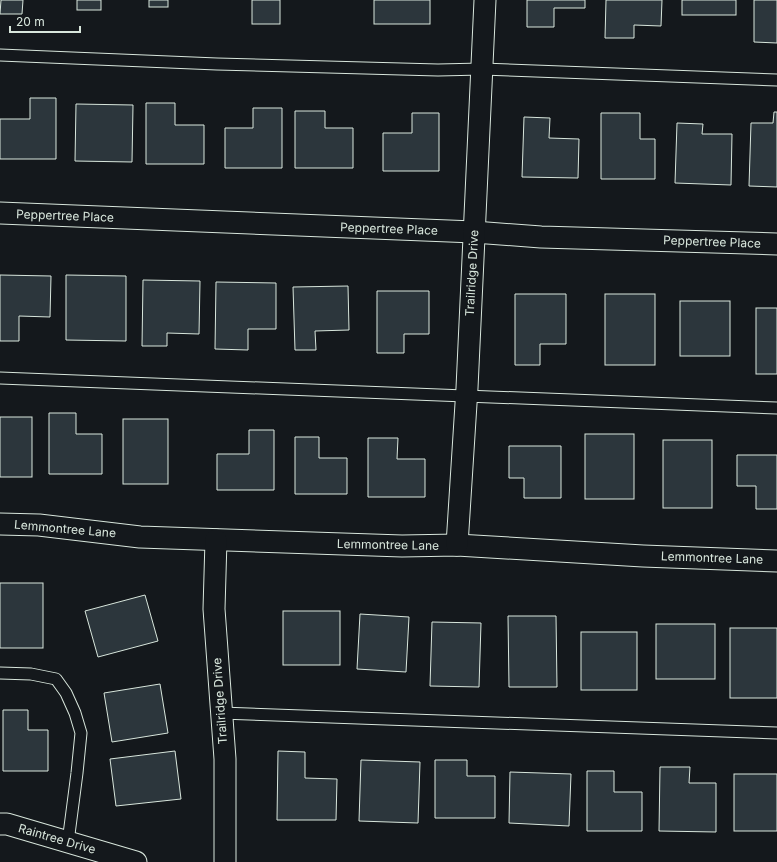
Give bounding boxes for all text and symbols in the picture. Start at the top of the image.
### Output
scale bar [10,8,80,34]
text: 20 m [16,14,45,29]
street label: Peppertree Place [16,206,114,225]
street label: Peppertree Place [340,219,438,238]
street label: Trailridge Drive [462,229,481,317]
street label: Peppertree Place [663,232,761,251]
street label: Lemmontree Lane [13,517,117,540]
street label: Lemmontree Lane [337,536,439,553]
street label: Lemmontree Lane [661,548,763,567]
street label: Trailridge Drive [209,657,230,745]
street label: Raintree Drive [17,820,98,857]

